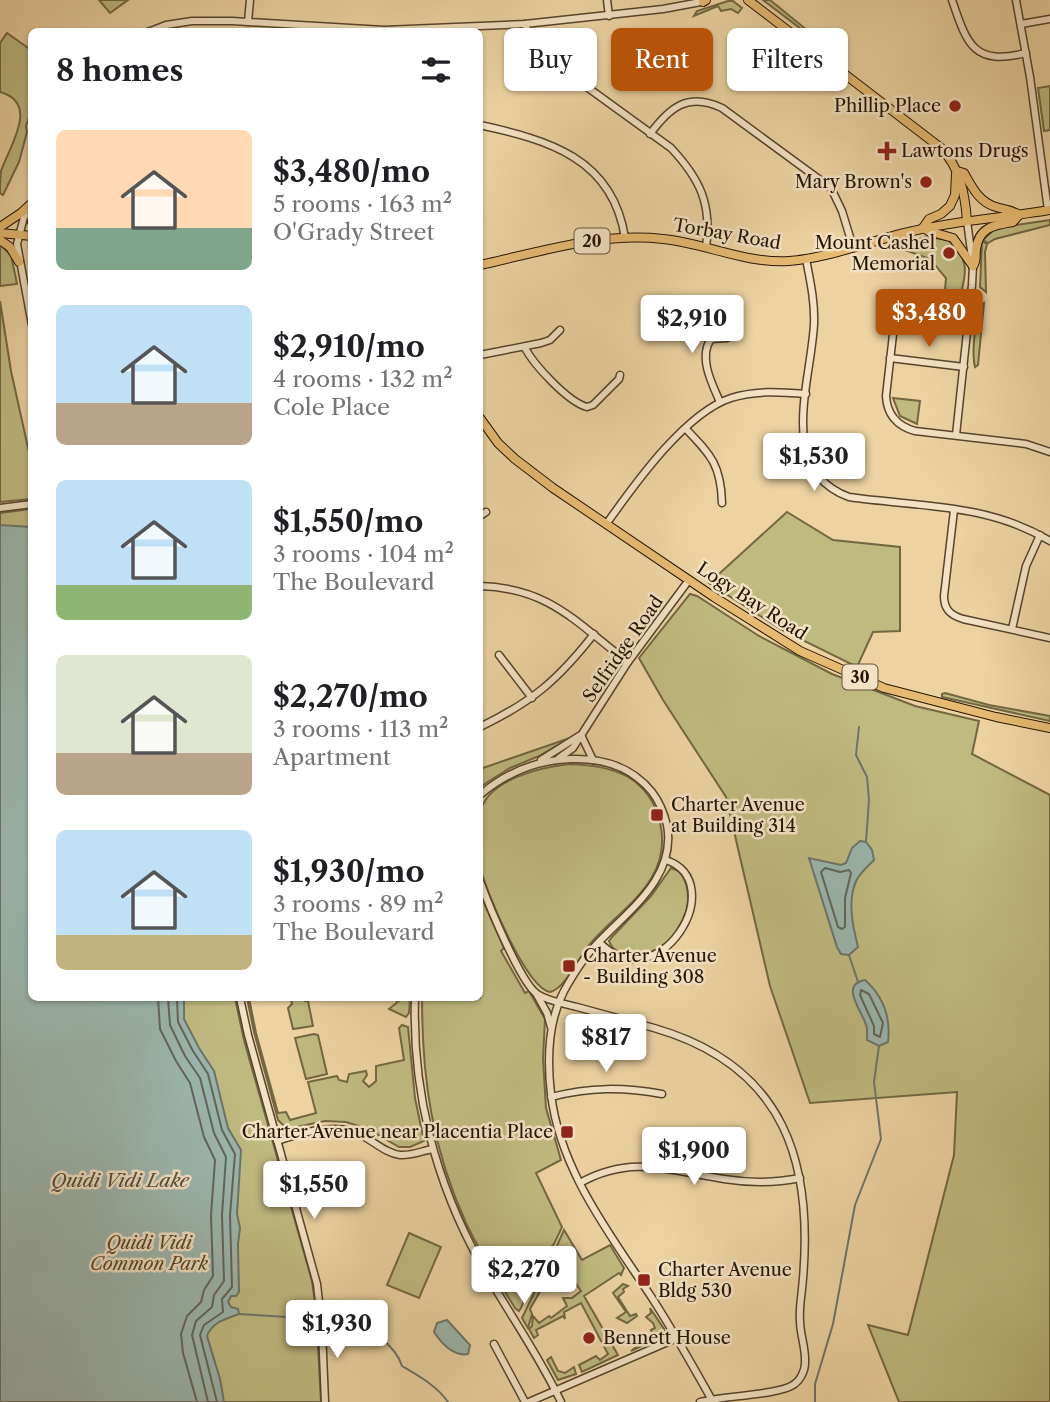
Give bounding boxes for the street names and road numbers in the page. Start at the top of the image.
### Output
street label: Torbay Road [671,214,783,254]
road number: 20 [574,229,610,254]
street label: Logy Bay Road [693,557,811,645]
street label: Selfridge Road [578,591,668,707]
road number: 30 [842,664,878,690]

